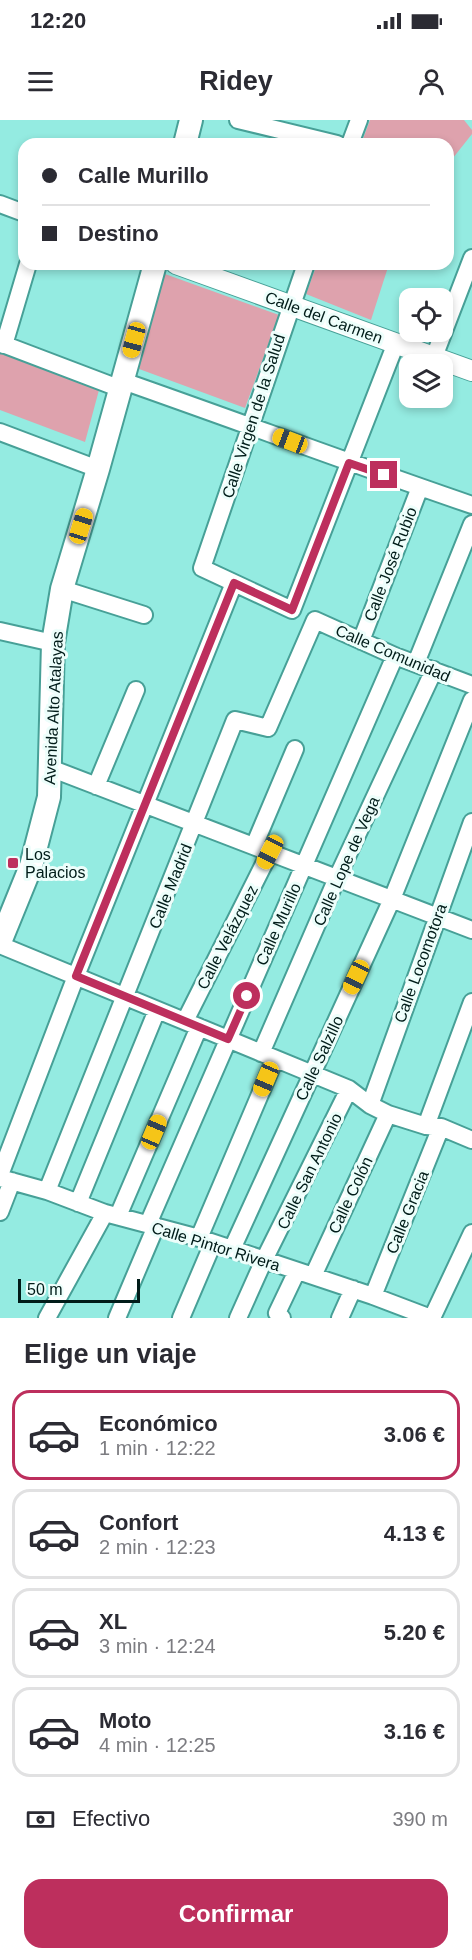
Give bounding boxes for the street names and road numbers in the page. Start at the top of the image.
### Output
street label: Calle del Carmen [263,288,385,347]
street label: Calle Virgen de la Salud [219,332,288,500]
street label: Calle José Rubio [361,505,420,624]
street label: Calle Comunidad [333,622,453,685]
street label: Avenida Alto Atalayas [41,631,66,785]
street label: Calle Lope de Vega [310,794,383,928]
street label: Calle Madrid [146,841,195,931]
street label: Calle Murillo [253,880,304,968]
street label: Calle Velázquez [194,882,261,992]
street label: Calle Locomotora [391,901,450,1025]
street label: Calle Salzillo [292,1013,347,1103]
street label: Calle San Antonio [274,1110,345,1232]
street label: Calle Colón [325,1154,376,1236]
street label: Calle Gracia [383,1168,432,1256]
street label: Calle Pintor Rivera [150,1219,282,1274]

